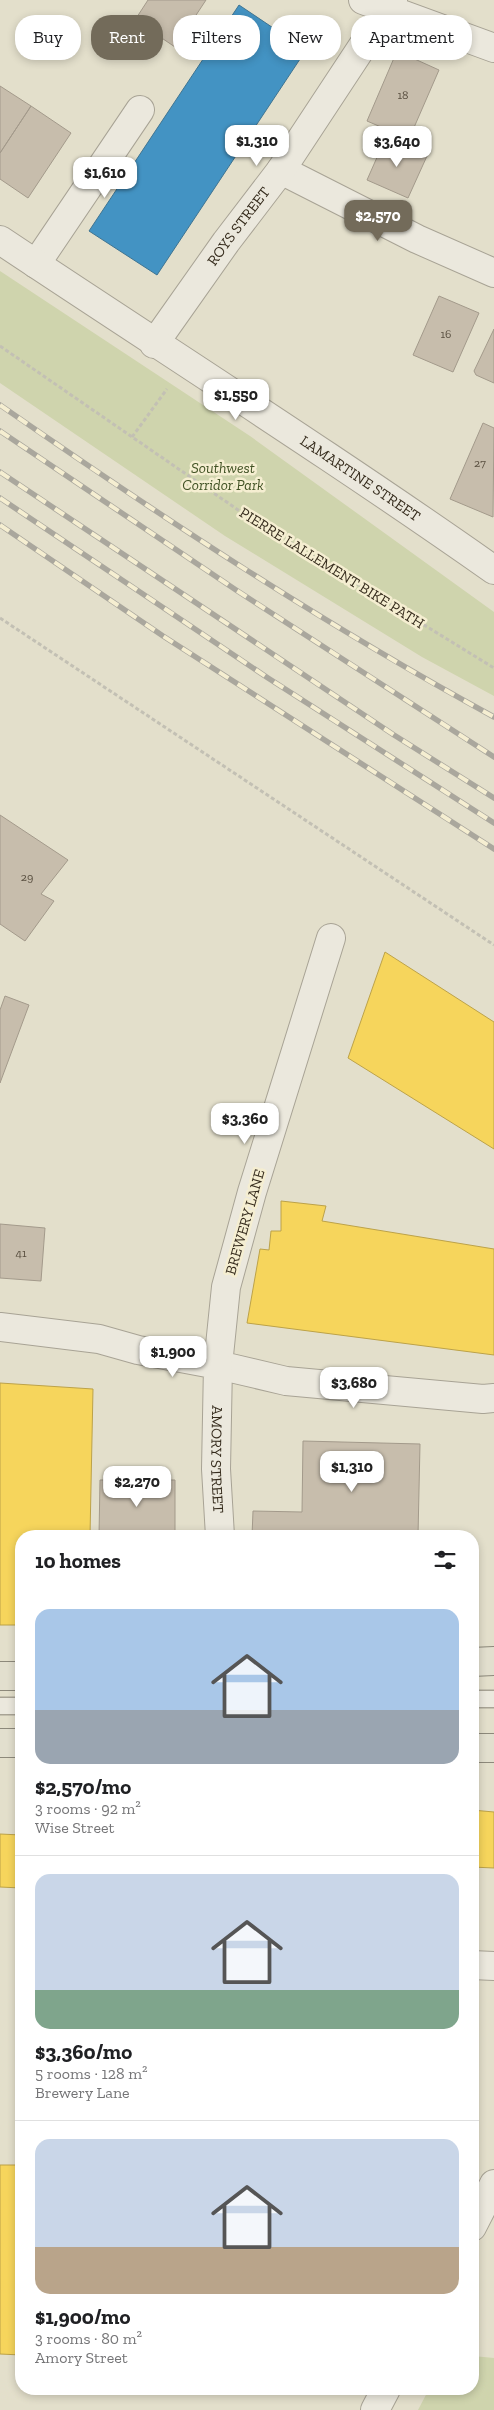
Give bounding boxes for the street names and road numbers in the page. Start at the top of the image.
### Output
street label: ROYS STREET [203,183,274,269]
street label: LAMARTINE STREET [297,432,424,525]
street label: PIERRE LALLEMENT BIKE PATH [236,504,428,632]
street label: BREWERY LANE [221,1167,269,1277]
street label: AMORY STREET [207,1405,228,1514]

